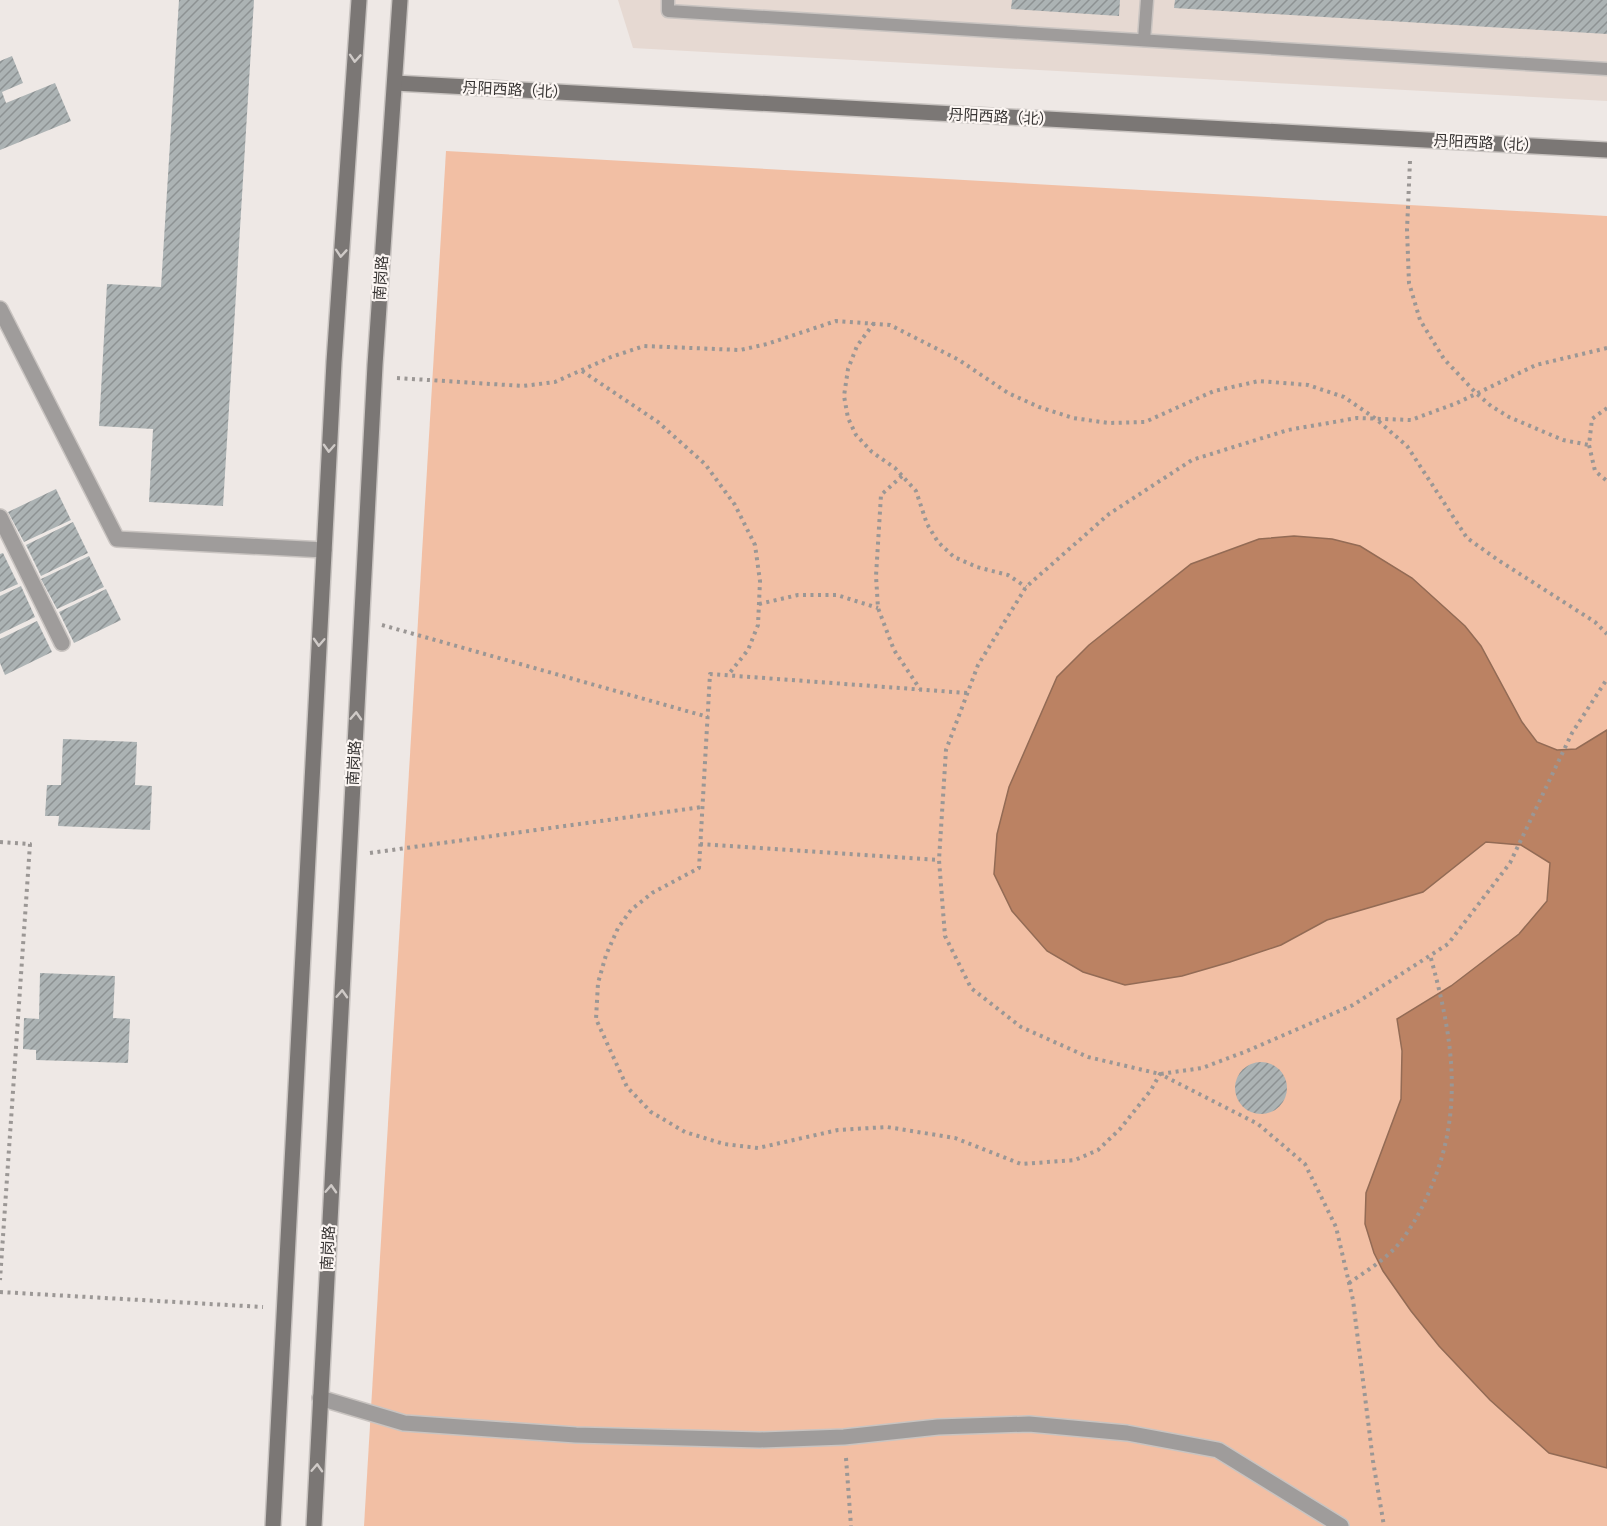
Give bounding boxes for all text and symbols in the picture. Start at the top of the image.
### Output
one-way arrow [349,54,362,63]
street label: 丹阳西路（北） [462,77,568,102]
street label: 丹阳西路（北） [948,104,1054,129]
street label: 丹阳西路（北） [1433,130,1539,155]
one-way arrow [335,248,348,257]
street label: 南岗路 [369,255,392,301]
one-way arrow [323,443,336,452]
one-way arrow [313,638,326,647]
one-way arrow [350,711,363,720]
street label: 南岗路 [343,740,364,786]
one-way arrow [335,990,348,999]
one-way arrow [325,1184,338,1193]
street label: 南岗路 [317,1225,338,1271]
one-way arrow [310,1463,323,1472]

